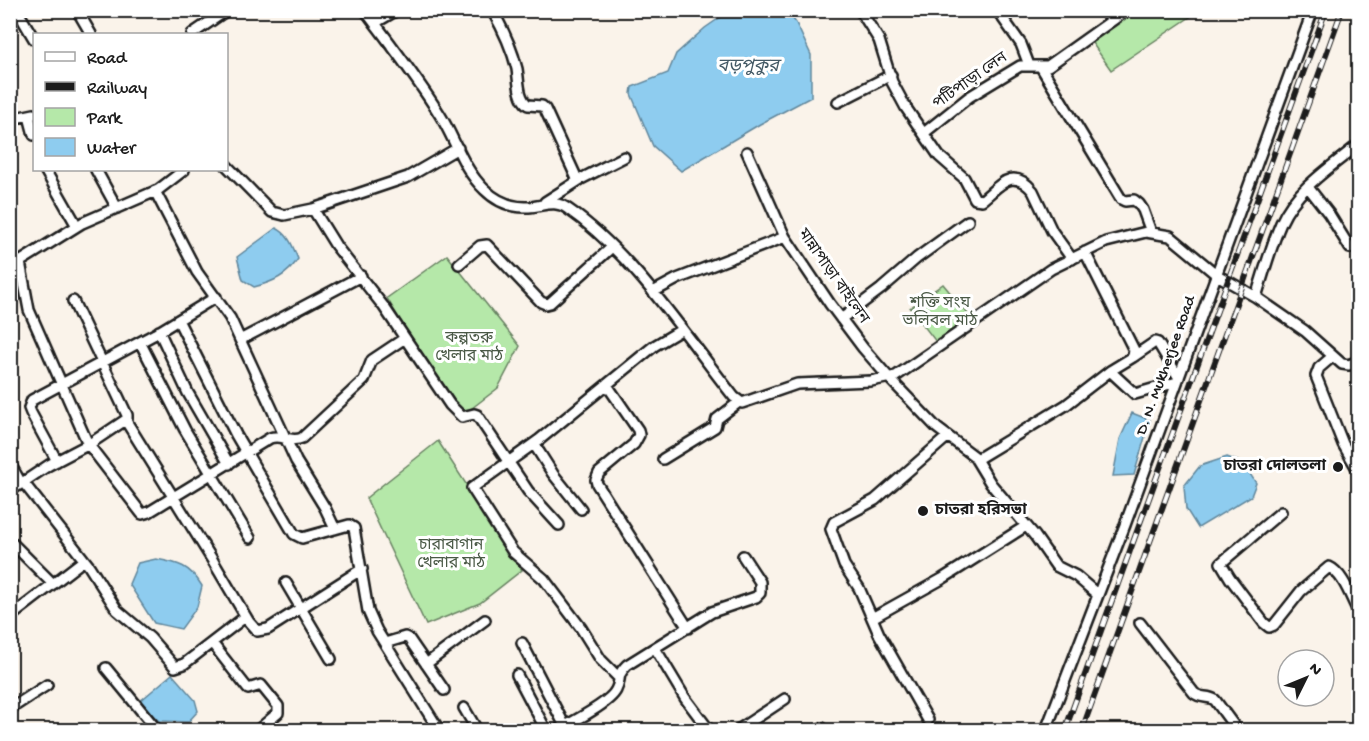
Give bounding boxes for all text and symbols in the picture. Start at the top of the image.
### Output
legend [33,33,228,171]
street label: পটিপাড়া লেন [928,47,1012,115]
text: Road [87,49,128,70]
water label: বড়পুকুর [717,57,782,78]
text: Railway [87,79,147,100]
text: Park [86,109,123,130]
text: Water [87,139,137,160]
street label: মান্নাপাড়া বাইলেন [792,223,875,329]
park label: শক্তি সংঘ ভলিবল মাঠ [902,292,978,332]
street label: D. N. Mukherjee Road [1133,292,1202,439]
park label: কল্পতরু খেলার মাঠ [435,330,503,367]
place label: চাতরা দোলতলা [1222,458,1326,477]
marker: চাতরা দোলতলা [1331,460,1345,474]
place label: চাতরা হরিসভা [934,500,1027,521]
marker: চাতরা হরিসভা [916,504,930,518]
park label: চারাবাগান খেলার মাঠ [417,537,485,574]
north arrow [1276,648,1336,708]
text: N [1304,660,1325,681]

